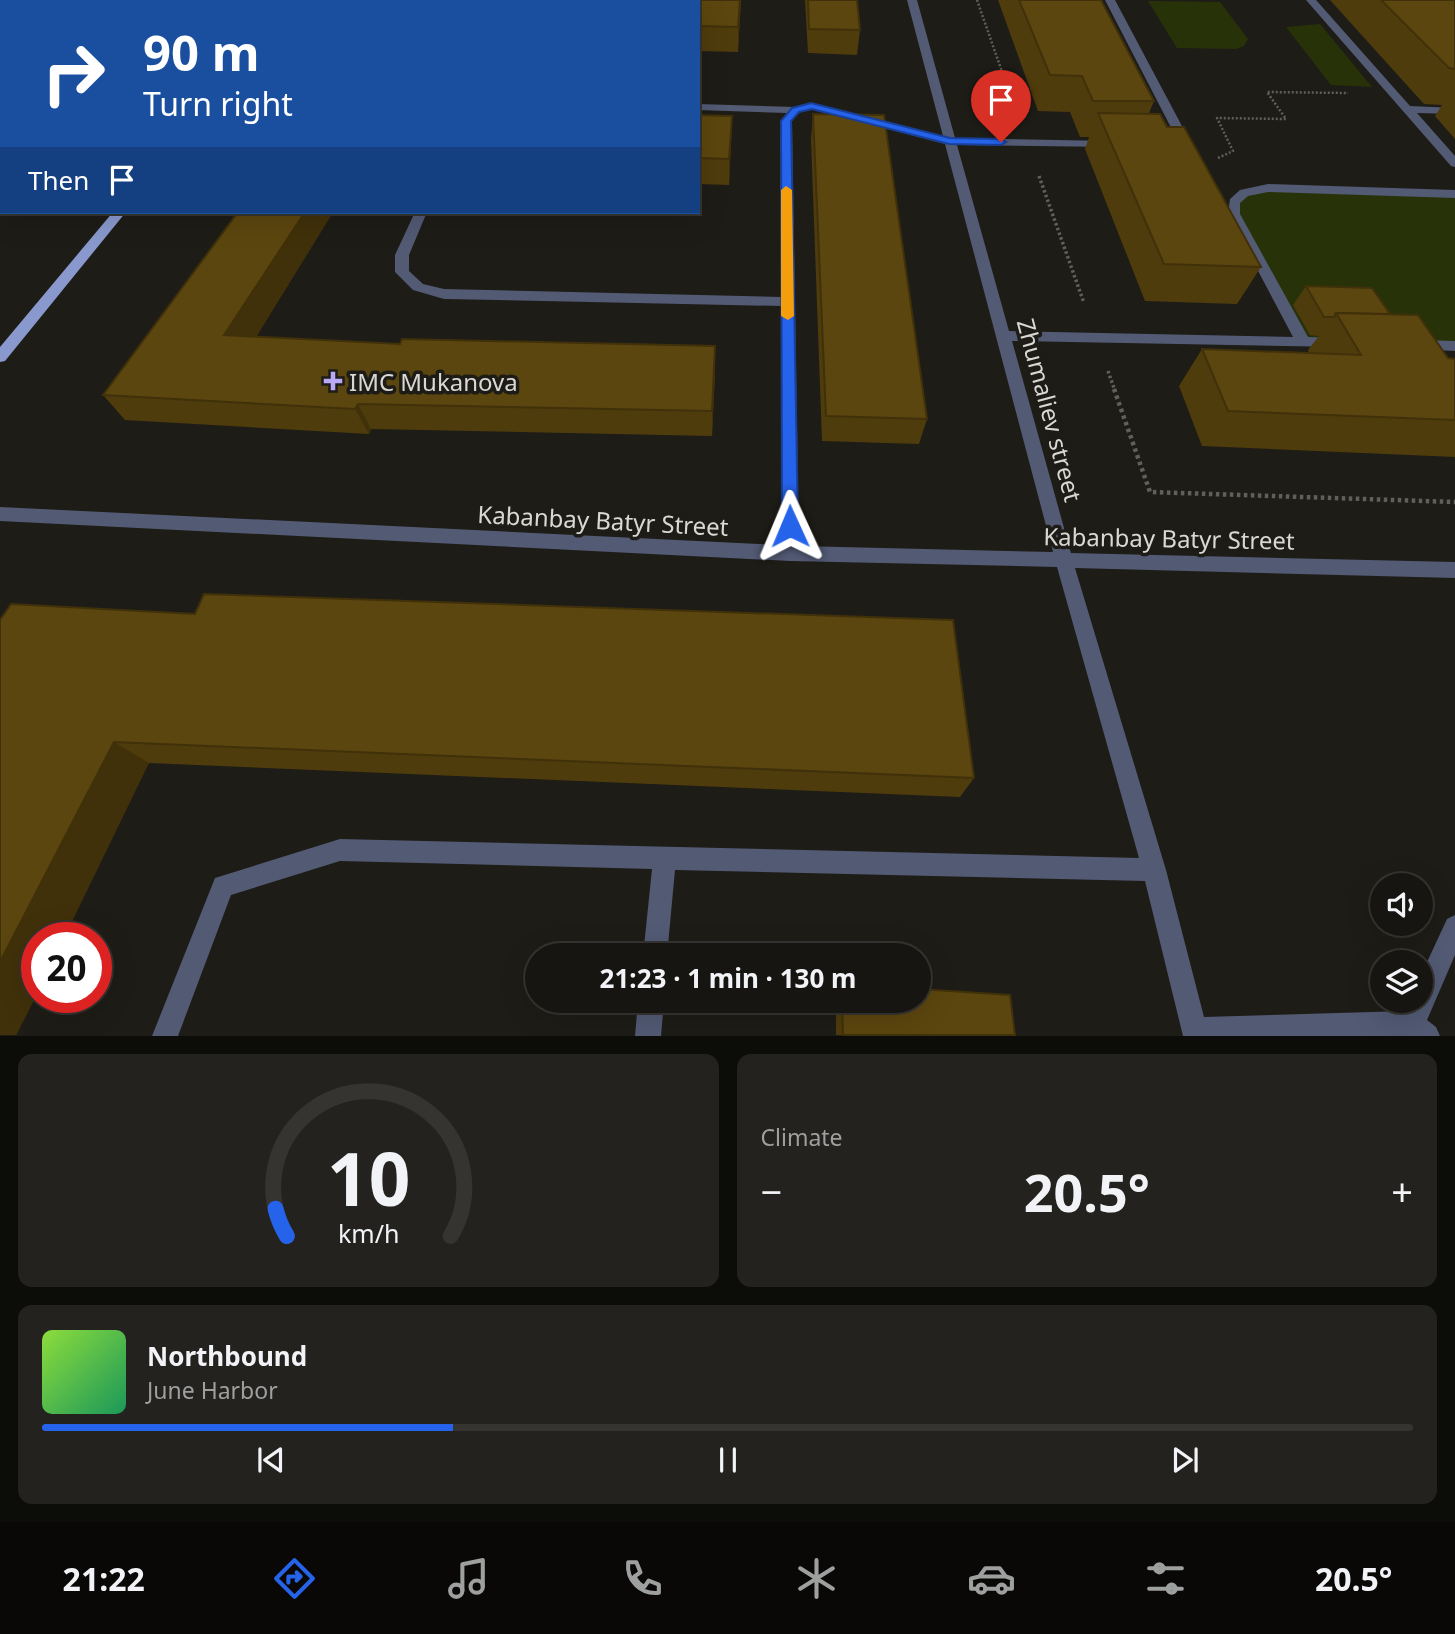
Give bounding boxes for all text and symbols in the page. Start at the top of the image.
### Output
text: 90 m [143,19,260,85]
icon: right [28,28,119,119]
pin [971,70,1031,142]
icon: arrive [982,81,1020,119]
text: Turn right [143,82,293,125]
icon: arrive [103,161,141,199]
text: Then [28,162,89,198]
street label: Zhumaliev street [1010,315,1090,506]
place label: IMC Mukanova [349,365,518,398]
marker: IMC Mukanova [323,371,343,391]
position arrow [753,489,827,563]
street label: Kabanbay Batyr Street [477,497,730,543]
street label: Kabanbay Batyr Street [1043,519,1295,557]
map controls [1370,873,1433,1013]
button: sound [1370,873,1433,936]
speed limit sign: 20 [21,922,112,1013]
button: layers [1370,950,1433,1013]
text: 21:23 · 1 min · 130 m [600,960,856,996]
text: Climate [761,1121,843,1153]
text: 10 [327,1129,410,1228]
text: 20.5° [1024,1156,1150,1227]
text: − [761,1165,782,1217]
text: + [1391,1165,1413,1217]
text: km/h [337,1216,399,1250]
text: Northbound [147,1338,307,1374]
text: June Harbor [147,1374,278,1406]
icon: previous [252,1441,290,1479]
icon: pause [709,1441,747,1479]
icon: next [1166,1441,1204,1479]
icon: directions [270,1554,319,1603]
icon: music [444,1554,493,1603]
icon: phone [618,1554,667,1603]
icon: climate [792,1554,841,1603]
icon: car [967,1554,1016,1603]
icon: filters [1141,1554,1190,1603]
text: 21:22 [63,1557,145,1600]
text: 20.5° [1315,1557,1392,1600]

